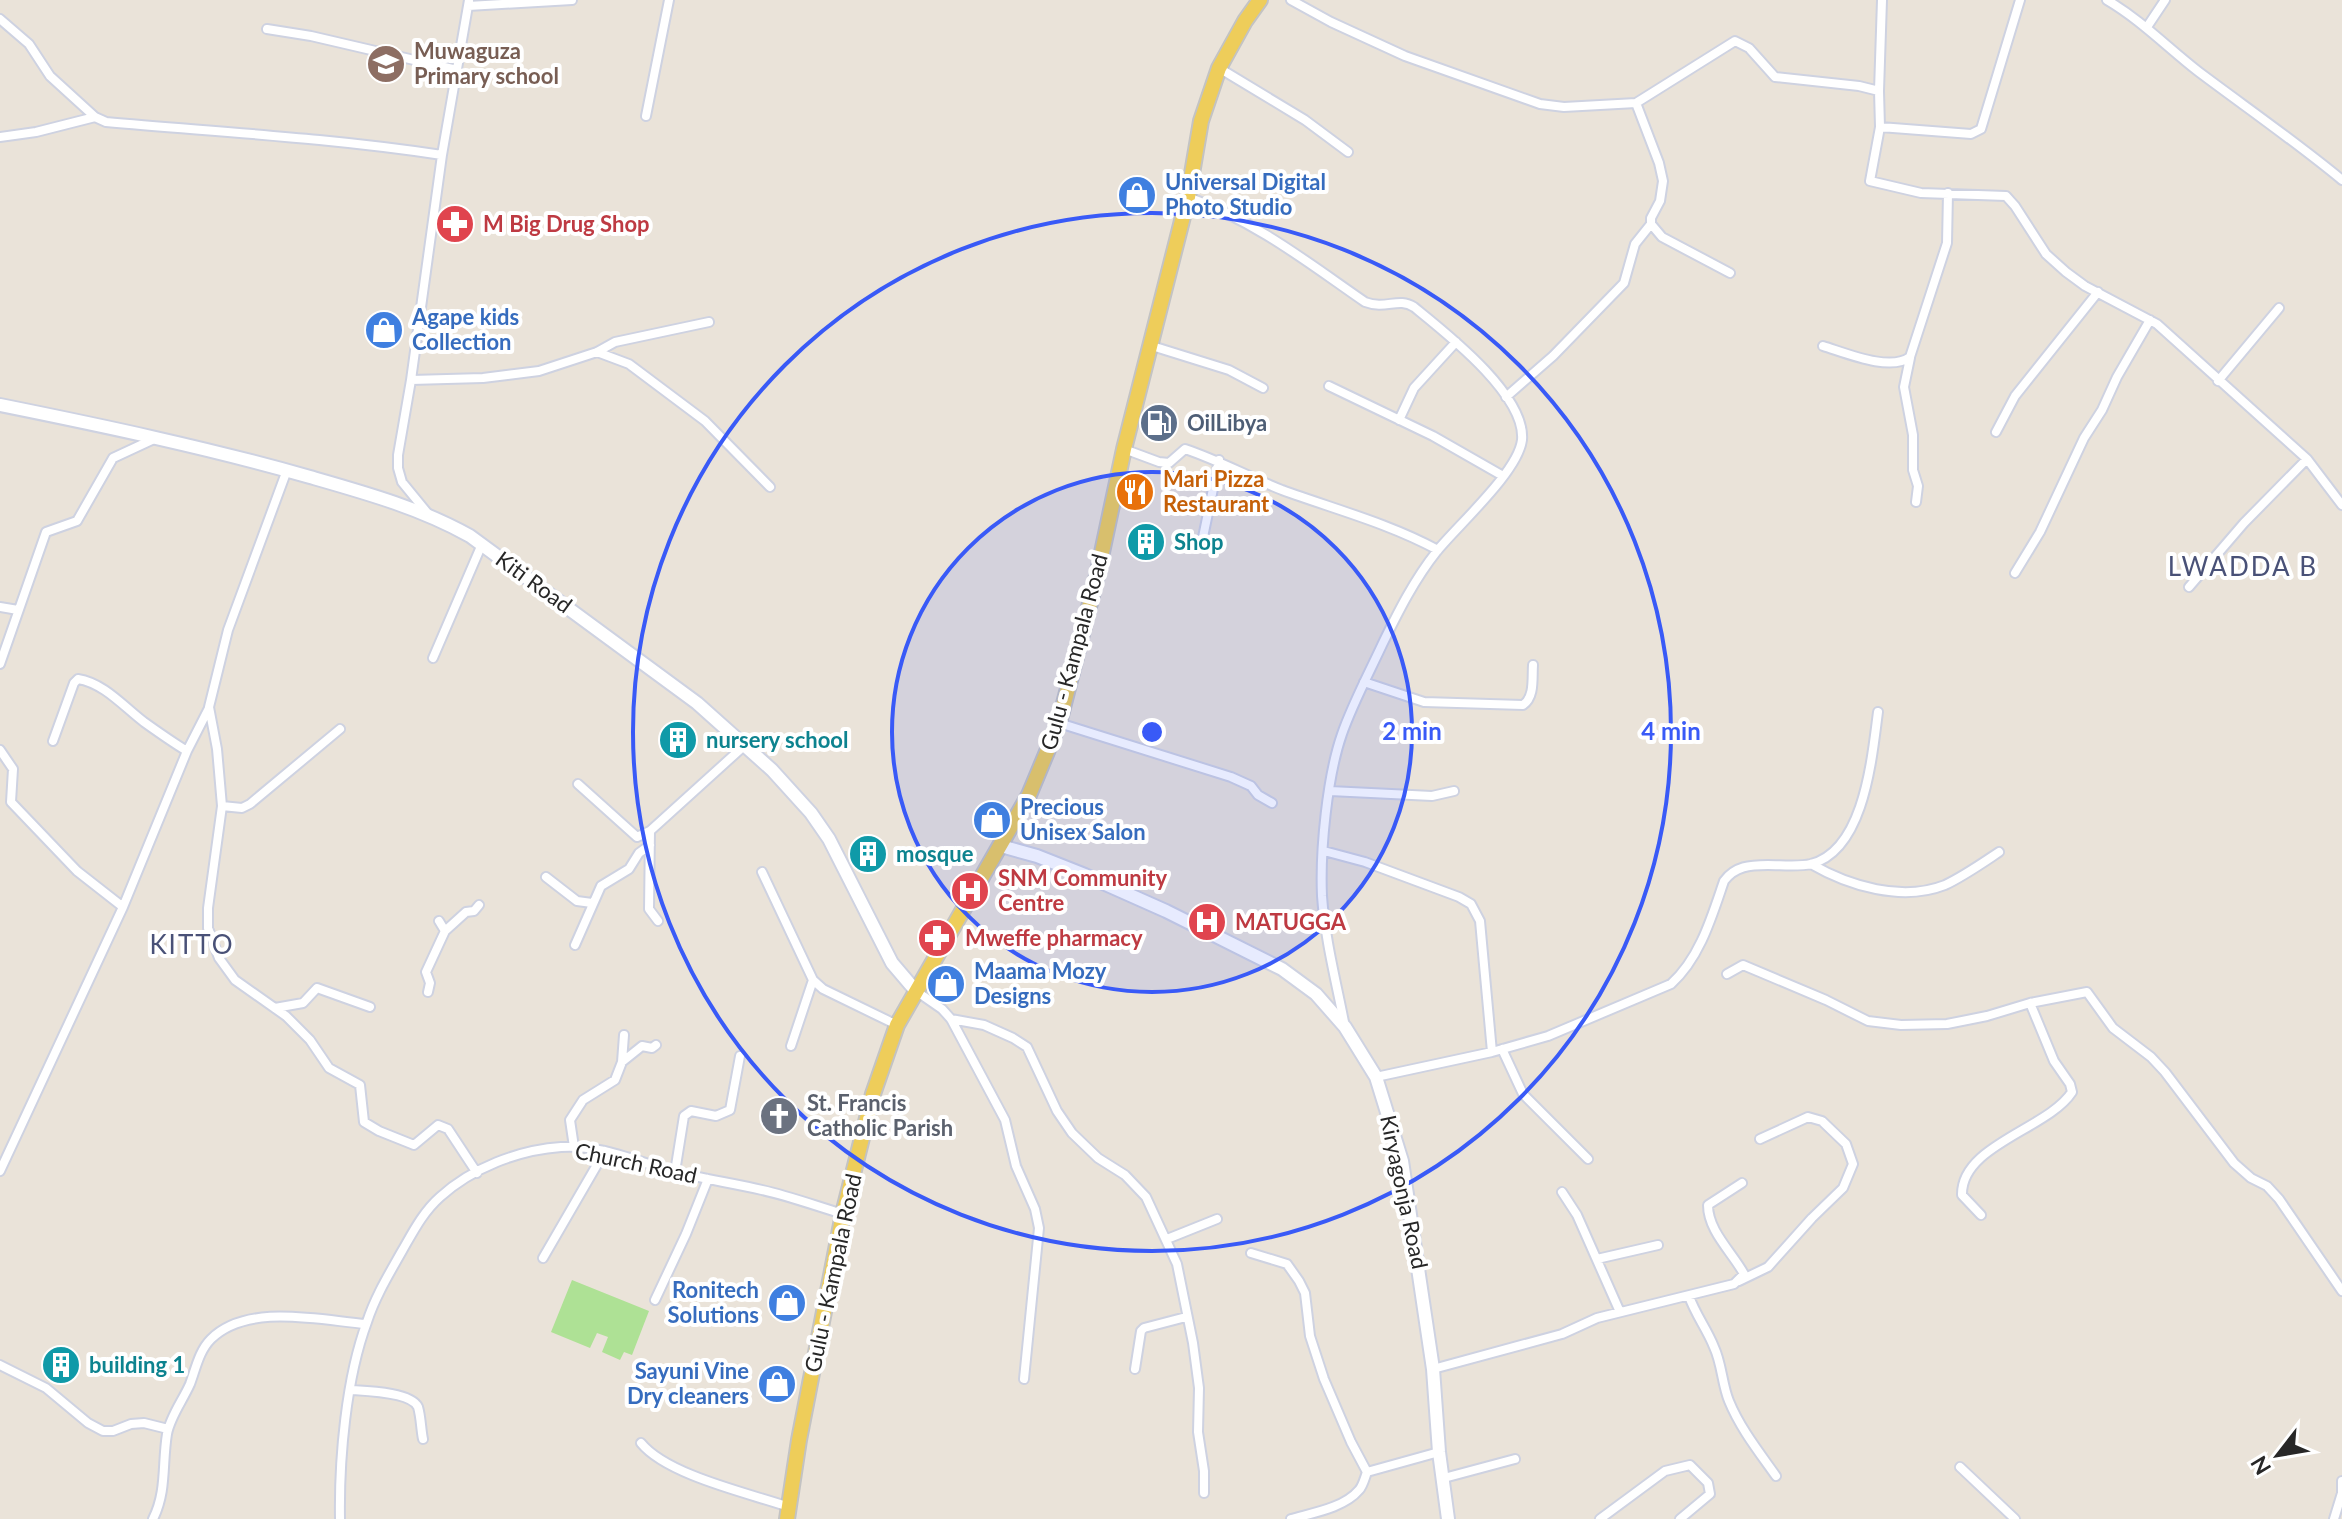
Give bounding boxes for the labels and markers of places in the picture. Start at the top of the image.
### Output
place label: Muwaguza Primary school [414,37,559,89]
school or university icon: Muwaguza Primary school [365,43,407,85]
place label: Universal Digital Photo Studio [1165,168,1326,220]
shop icon: Universal Digital Photo Studio [1116,174,1158,216]
pharmacy icon: M Big Drug Shop [434,203,476,245]
place label: M Big Drug Shop [483,210,650,237]
place label: Agape kids Collection [411,303,519,355]
shop icon: Agape kids Collection [363,309,405,351]
fuel station icon: OilLibya [1138,402,1180,444]
place label: OilLibya [1187,409,1267,436]
place label: Mari Pizza Restaurant [1163,465,1270,517]
restaurant icon: Mari Pizza Restaurant [1114,471,1156,513]
building icon: Shop [1125,521,1167,563]
place label: Shop [1174,528,1223,555]
centre of rings [1138,718,1166,746]
building icon: nursery school [657,719,699,761]
place label: nursery school [706,726,848,753]
place label: Precious Unisex Salon [1020,793,1146,845]
shop icon: Precious Unisex Salon [971,799,1013,841]
building icon: mosque [847,833,889,875]
place label: mosque [896,840,974,867]
place label: SNM Community Centre [998,864,1168,916]
hospital icon: SNM Community Centre [949,870,991,912]
hospital icon: MATUGGA [1186,901,1228,943]
place label: MATUGGA [1235,908,1347,935]
pharmacy icon: Mweffe pharmacy [916,917,958,959]
place label: Mweffe pharmacy [965,924,1143,951]
place label: Maama Mozy Designs [974,957,1107,1009]
shop icon: Maama Mozy Designs [925,963,967,1005]
place label: St. Francis Catholic Parish [807,1089,953,1141]
church icon: St. Francis Catholic Parish [758,1095,800,1137]
place label: Ronitech Solutions [668,1276,759,1328]
shop icon: Ronitech Solutions [766,1282,808,1324]
building icon: building 1 [40,1344,82,1386]
place label: building 1 [89,1351,185,1378]
place label: Sayuni Vine Dry cleaners [627,1357,749,1409]
shop icon: Sayuni Vine Dry cleaners [756,1363,798,1405]

